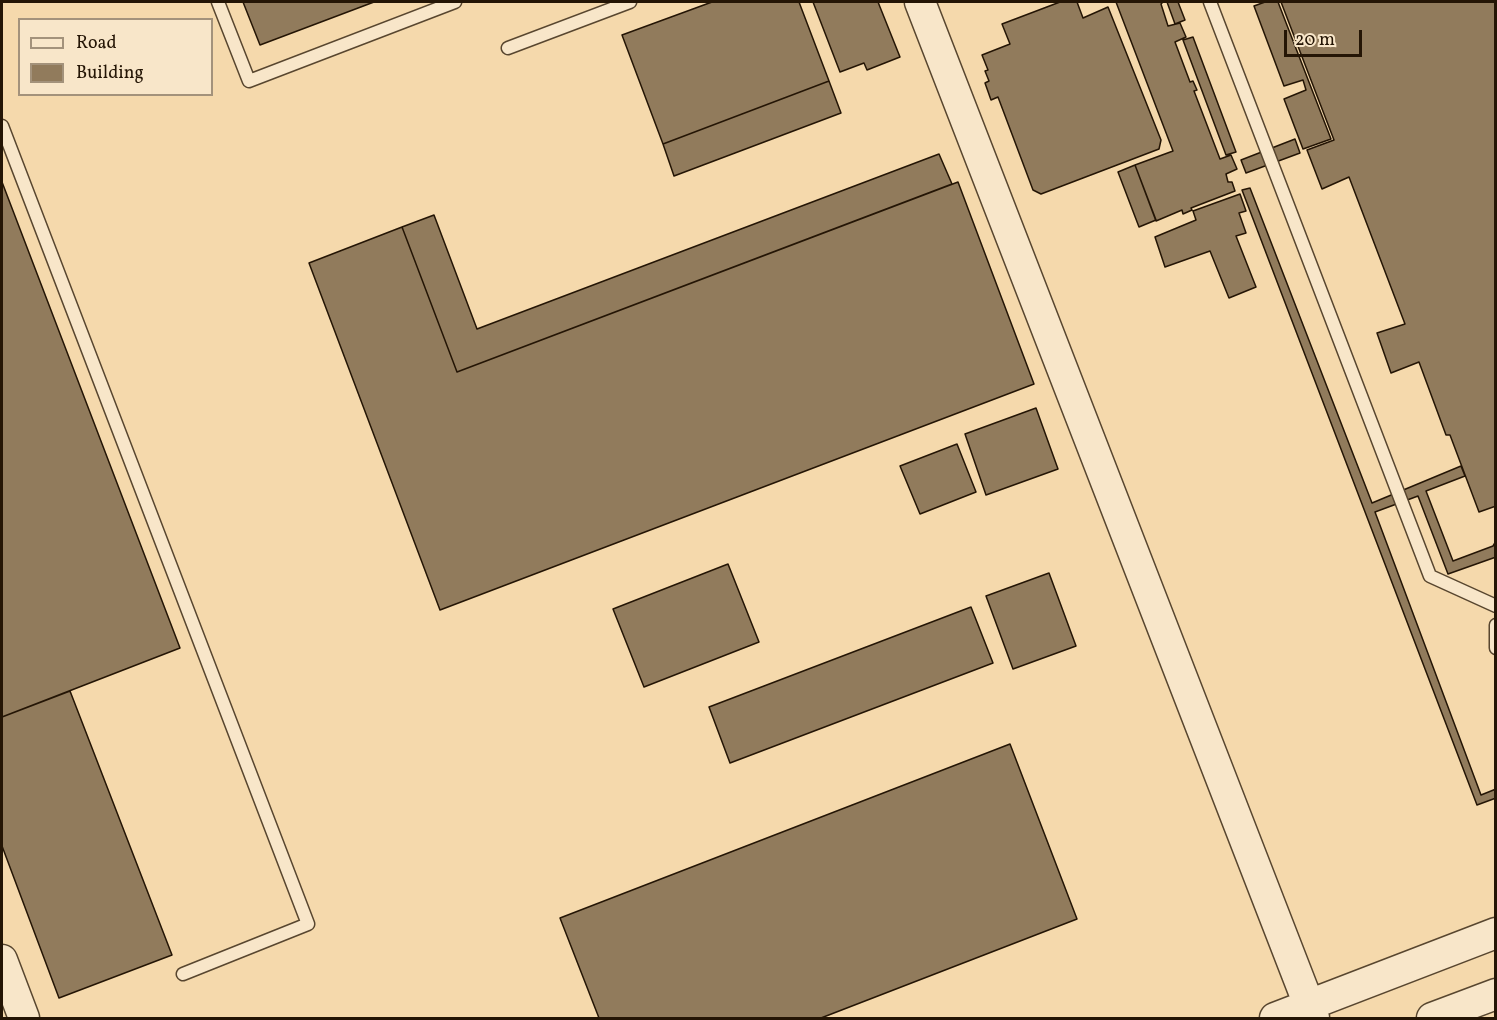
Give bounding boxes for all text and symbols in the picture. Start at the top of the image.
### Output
legend [18,18,213,96]
scale bar [1287,18,1365,56]
text: 20 m [1295,28,1335,53]
text: Road [76,31,117,56]
text: Building [76,61,144,86]

